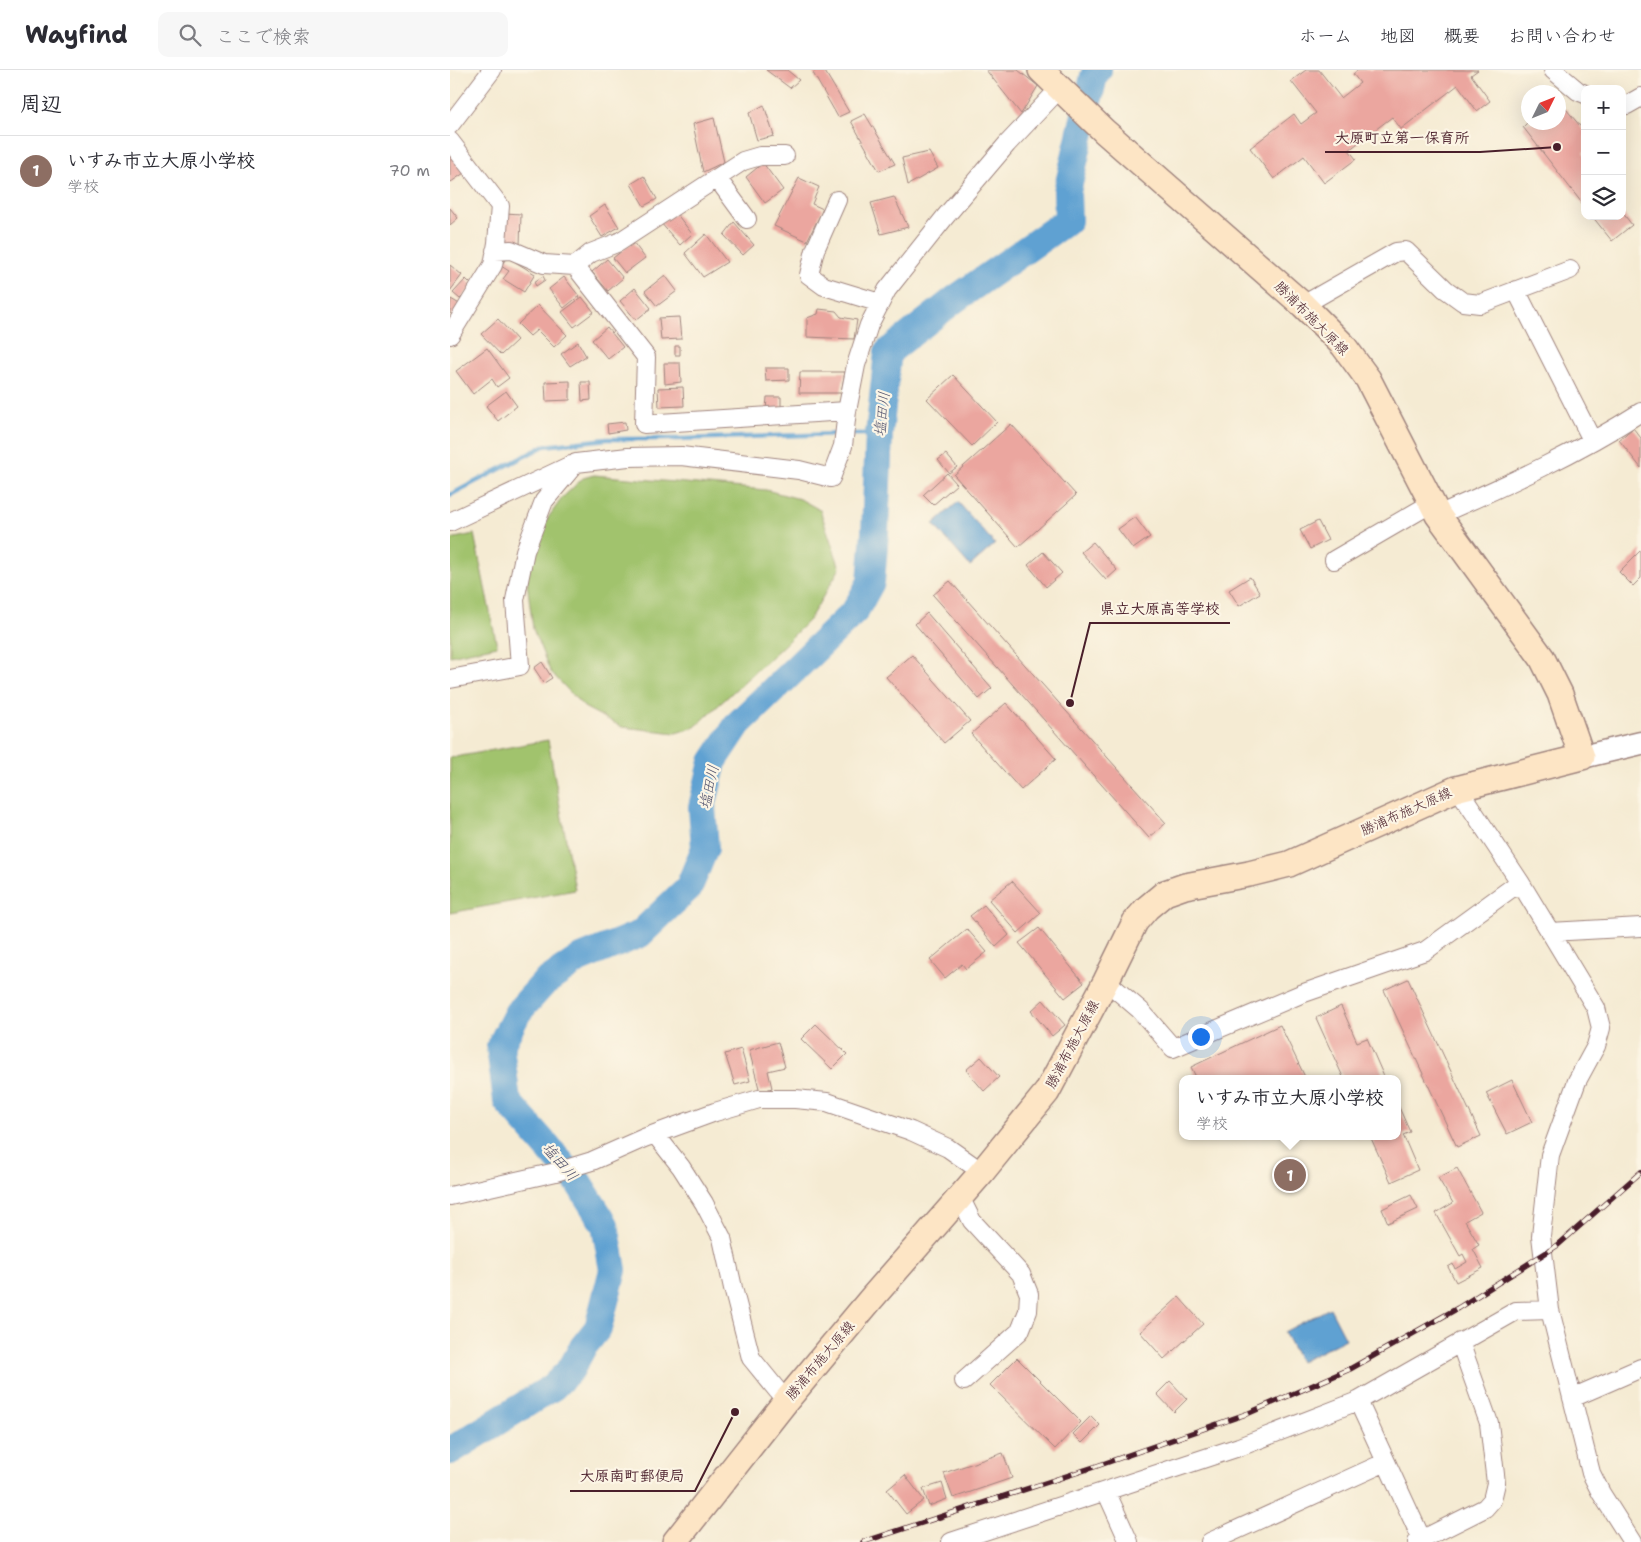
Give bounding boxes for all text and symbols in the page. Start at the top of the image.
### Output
search box [158,12,508,57]
text: Wayfind [25,19,128,51]
icon: search [176,21,204,49]
text: ここで検索 [216,24,311,49]
text: ホーム [1299,24,1352,48]
text: 地図 [1380,24,1416,48]
text: 概要 [1444,24,1480,48]
text: お問い合わせ [1508,24,1616,48]
north arrow [1521,85,1566,130]
map controls [1581,85,1626,220]
button: + [1581,85,1626,130]
text: 周辺 [20,90,62,118]
callout: 大原町立第一保育所 [1325,122,1480,152]
text: 大原町立第一保育所 [1334,128,1470,148]
button: − [1581,130,1626,175]
text: いすみ市立大原小学校 [67,148,255,173]
text: 1 [32,160,40,181]
text: 70 m [389,160,430,181]
button: layers [1581,175,1626,220]
text: 学校 [67,176,99,197]
street label: 勝浦布施大原線 [1271,277,1353,359]
water label: 塩田川 [870,391,894,437]
callout: 県立大原高等学校 [1090,593,1230,623]
text: 県立大原高等学校 [1100,599,1220,619]
water label: 塩田川 [695,763,723,811]
street label: 勝浦布施大原線 [1358,783,1454,839]
street label: 勝浦布施大原線 [1041,997,1103,1091]
your location [1188,1024,1214,1050]
popup [1179,1075,1401,1140]
text: いすみ市立大原小学校 [1196,1085,1384,1110]
text: 学校 [1196,1113,1228,1134]
water label: 塩田川 [538,1138,582,1186]
pin: 1 [1274,1156,1306,1194]
street label: 勝浦布施大原線 [782,1317,858,1403]
callout: 大原南町郵便局 [570,1461,695,1491]
text: 大原南町郵便局 [579,1466,685,1486]

